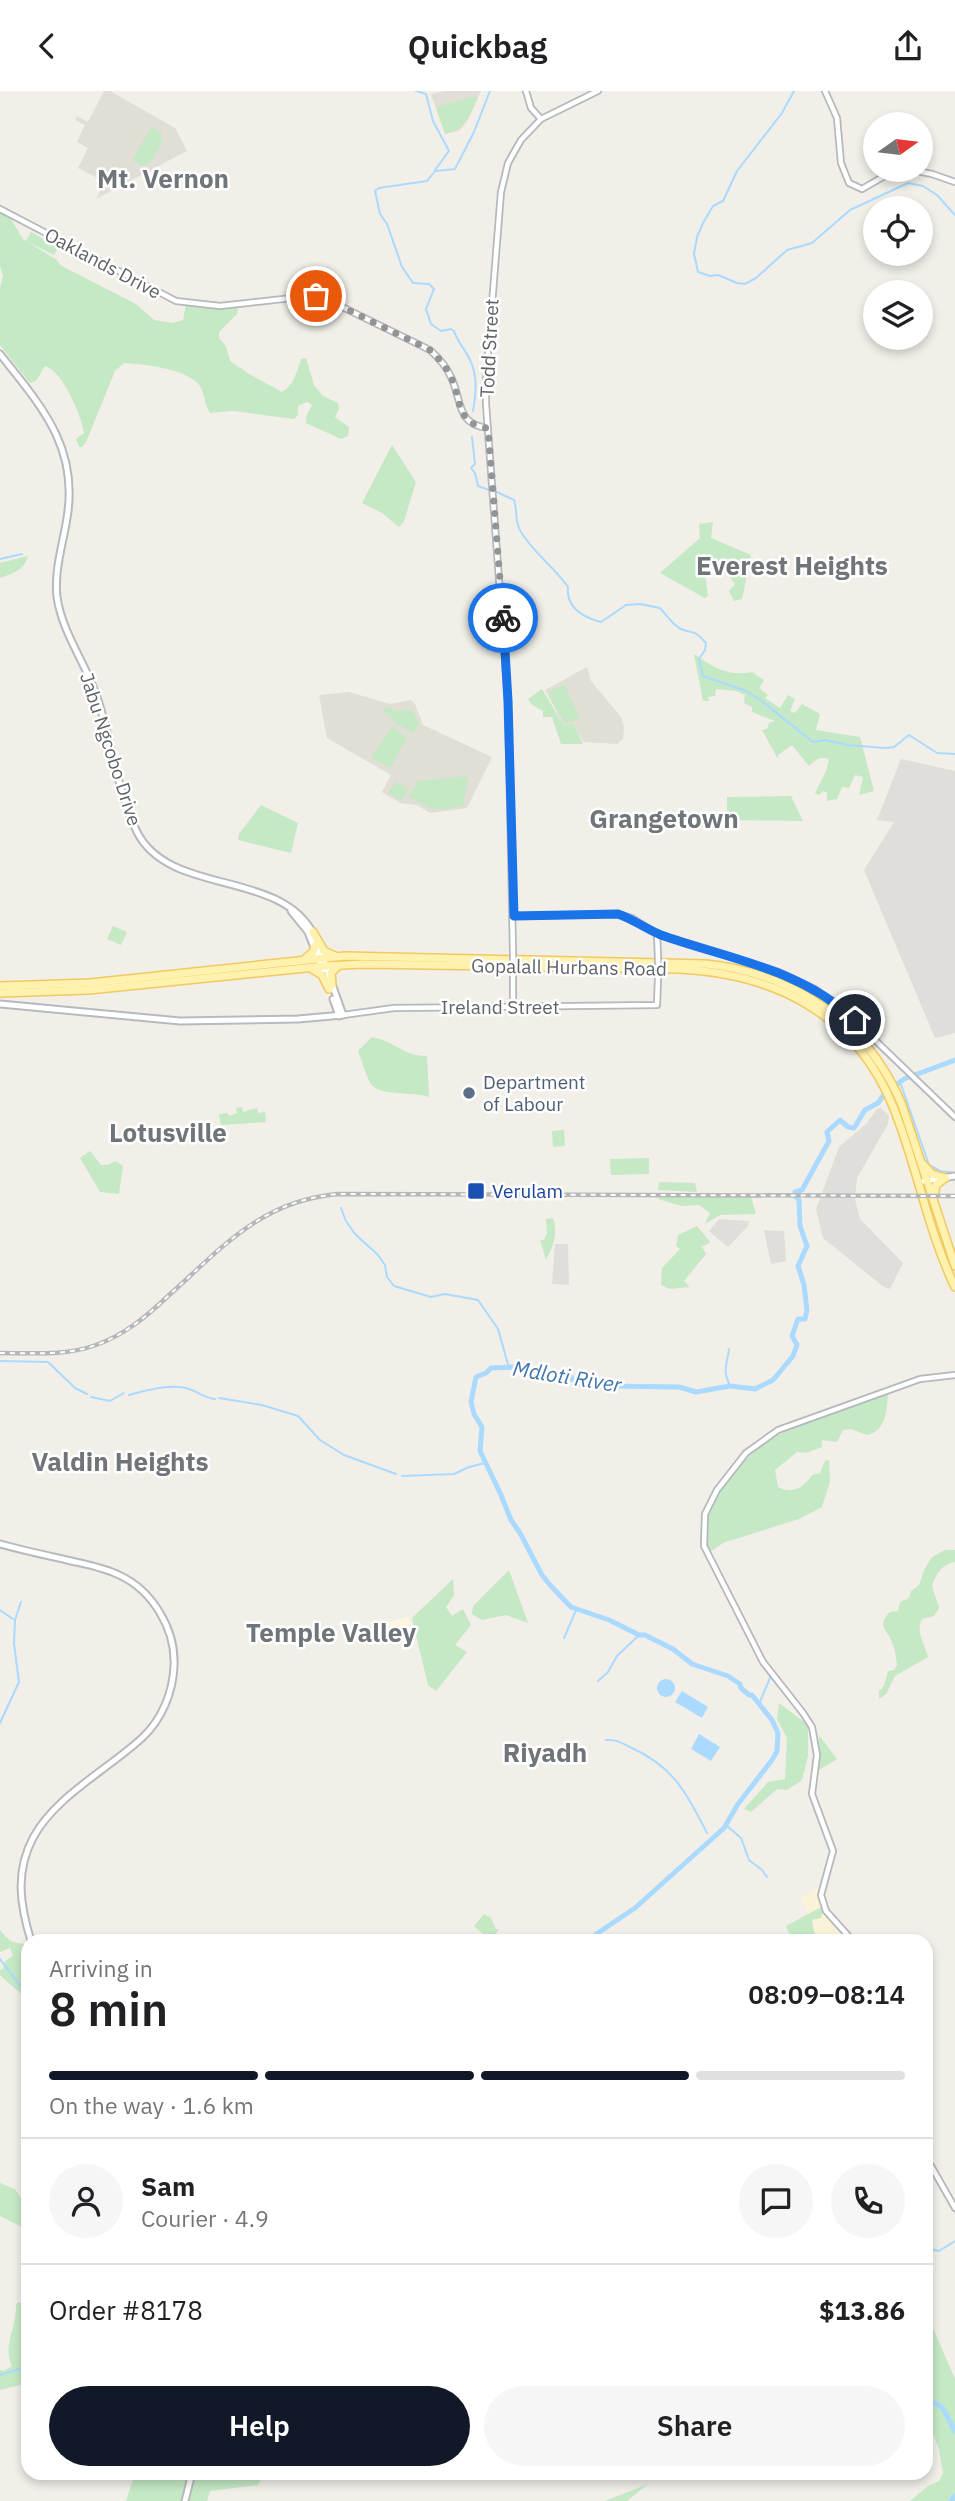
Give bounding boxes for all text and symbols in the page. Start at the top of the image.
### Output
text: Quickbag [408,25,547,67]
icon: back [28,27,66,65]
icon: share [889,27,927,65]
north arrow [863,112,933,182]
map controls [863,112,933,350]
district label: Mt. Vernon [97,161,229,195]
button: locate [863,196,933,266]
street label: Oaklands Drive [41,222,165,304]
pin [286,266,346,326]
icon: bag [297,277,335,315]
button: layers [863,280,933,350]
street label: Todd Street [474,298,504,398]
district label: Everest Heights [696,548,888,582]
courier [468,583,538,653]
icon: bike [484,599,522,637]
street label: Jabu Ngcobo Drive [75,669,147,829]
district label: Grangetown [589,801,739,835]
street label: Gopalall Hurbans Road [471,953,667,981]
pin [825,990,885,1050]
street label: Ireland Street [441,995,559,1019]
icon: home [836,1001,874,1039]
place label: Department of Labour [483,1070,586,1116]
marker: Department of Labour [461,1085,477,1101]
district label: Lotusville [109,1115,227,1149]
place label: Verulam [492,1179,563,1203]
marker: Verulam [466,1181,486,1201]
water label: Mdloti River [511,1354,625,1399]
district label: Valdin Heights [31,1444,209,1478]
district label: Temple Valley [246,1615,416,1649]
district label: Riyadh [503,1735,587,1769]
text: Arriving in [49,1953,153,1983]
text: 08:09–08:14 [748,1977,905,2011]
text: 8 min [49,1979,168,2039]
text: On the way · 1.6 km [49,2090,254,2120]
button: person [49,2164,123,2238]
button: chat [739,2164,813,2238]
button: phone [831,2164,905,2238]
text: Sam [141,2169,195,2203]
text: Courier · 4.9 [141,2203,269,2233]
text: Order #8178 [49,2293,203,2327]
text: $13.86 [819,2293,905,2327]
button: Help [49,2386,470,2466]
button: Share [484,2386,905,2466]

